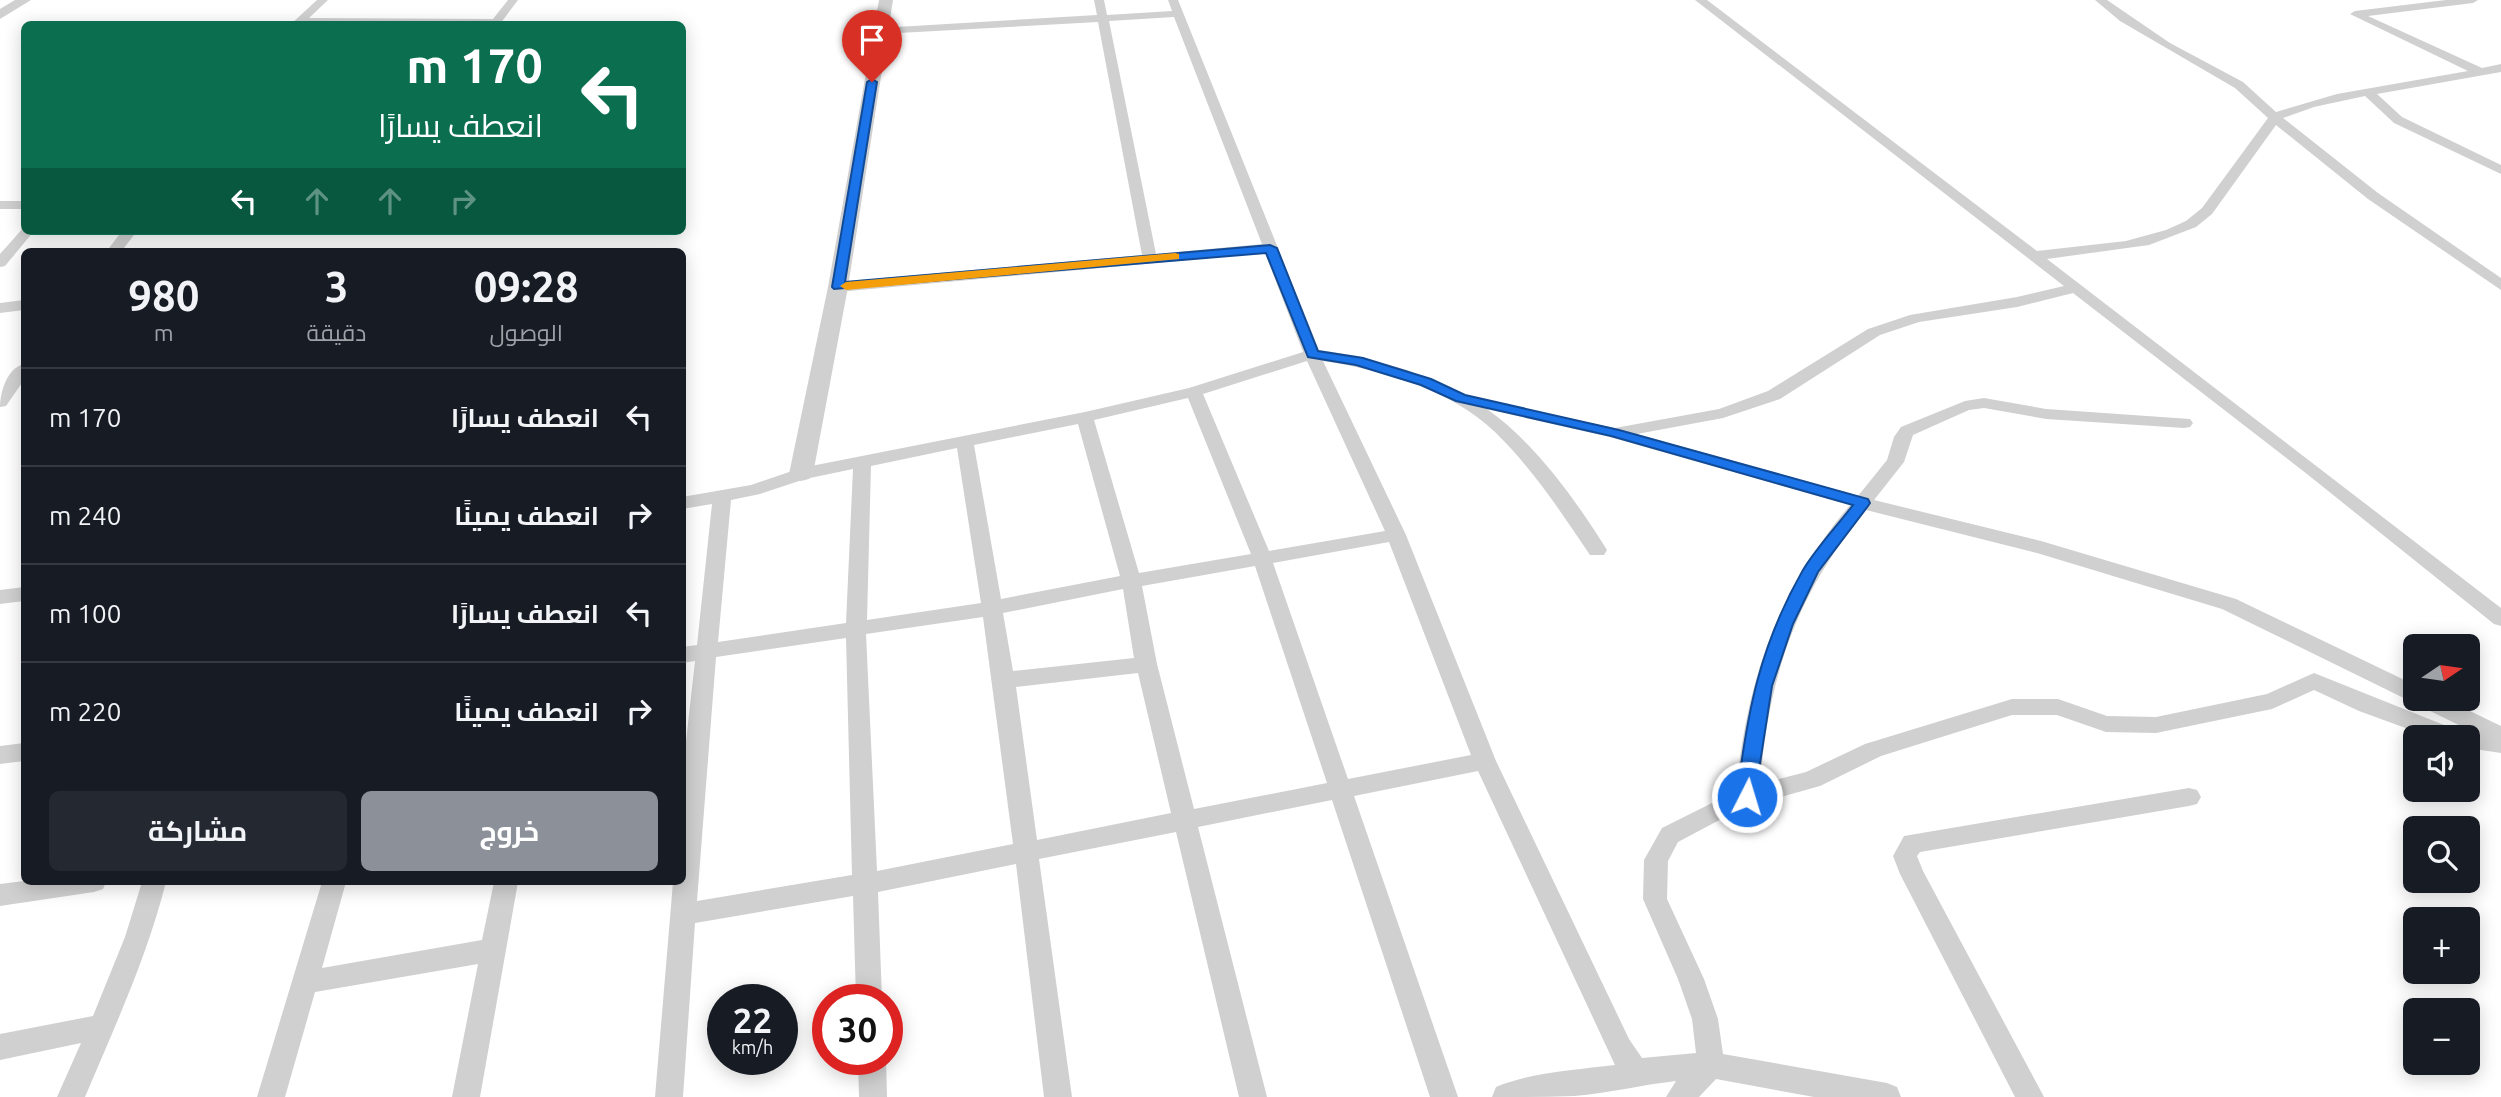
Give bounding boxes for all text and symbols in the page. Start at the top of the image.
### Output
pin [842,10,902,82]
icon: arrive [853,21,891,59]
text: 170 m [406,37,543,92]
icon: left [567,49,658,140]
text: انعطف يسارًا [378,107,543,143]
icon: left [225,182,263,220]
icon: ahead [298,182,336,220]
icon: ahead [371,182,409,220]
icon: right [444,182,482,220]
text: 3 [325,263,348,310]
text: 09:28 [474,263,579,310]
text: 980 [128,272,199,319]
text: m [154,320,174,345]
text: دقيقة [307,320,366,345]
text: الوصول [490,320,563,345]
icon: left [620,398,658,436]
text: 170 m [49,403,121,432]
text: انعطف يسارًا [451,403,599,432]
icon: right [620,496,658,534]
text: 240 m [49,501,121,530]
text: انعطف يمينًا [454,501,599,530]
icon: left [620,594,658,632]
text: 100 m [49,599,121,628]
text: انعطف يسارًا [451,599,599,628]
north arrow [2403,634,2480,710]
map controls [2403,634,2480,1075]
icon: right [620,692,658,730]
text: 220 m [49,697,121,726]
text: انعطف يمينًا [454,697,599,726]
button: sound [2403,725,2480,802]
position arrow [1710,760,1784,834]
button: مشاركة [49,791,347,871]
button: خروج [361,791,658,871]
button: search [2403,816,2480,893]
button: + [2403,907,2480,984]
speed limit sign: 30 [812,984,903,1075]
button: − [2403,998,2480,1075]
text: 22 [733,1000,772,1040]
text: km/h [732,1037,773,1057]

